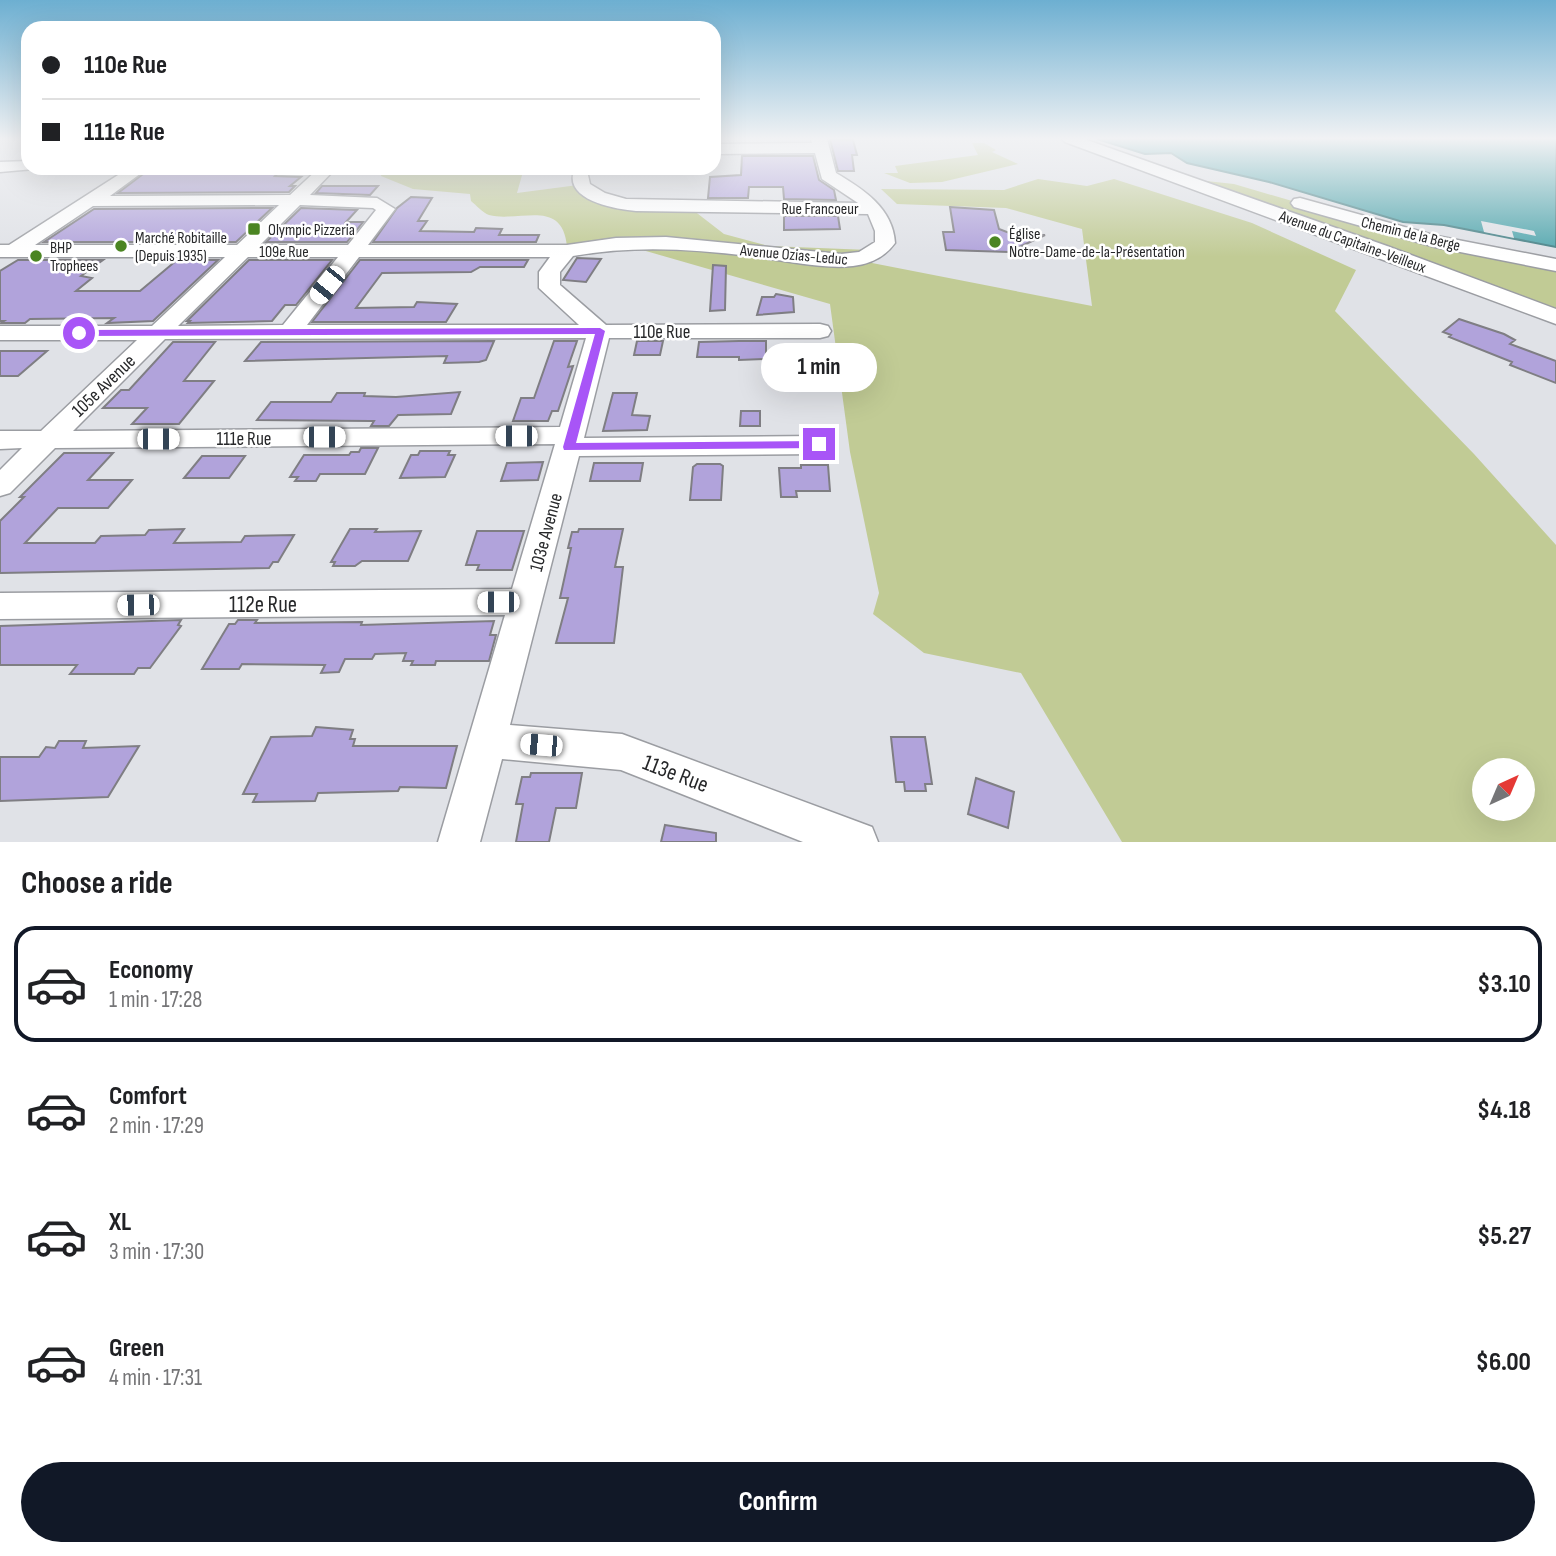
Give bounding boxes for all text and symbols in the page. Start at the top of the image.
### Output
text: 110e Rue [84,50,167,81]
text: 111e Rue [84,117,165,148]
street label: Rue Francoeur [781,200,859,219]
street label: Avenue du Capitaine-Veilleux [1276,207,1428,278]
street label: Chemin de la Berge [1359,213,1462,256]
marker: Olympic Pizzeria [246,221,262,237]
place label: Olympic Pizzeria [268,221,355,240]
place label: Église Notre-Dame-de-la-Présentation [1009,225,1185,262]
place label: Marché Robitaille (Depuis 1935) [135,229,227,266]
marker: Église Notre-Dame-de-la-Présentation [987,234,1003,250]
marker: Marché Robitaille (Depuis 1935) [113,238,129,254]
place label: BHP Trophees [50,239,99,276]
street label: Avenue Ozias-Leduc [738,241,848,270]
street label: 109e Rue [259,243,309,262]
marker: BHP Trophees [28,248,44,264]
car [306,262,349,308]
route start [63,317,95,349]
street label: 110e Rue [634,321,690,344]
callout: 1 min [761,342,877,392]
street label: 105e Avenue [67,350,141,422]
text: 1 min [798,353,840,381]
car [496,426,538,447]
car [304,427,346,448]
street label: 111e Rue [217,428,271,451]
route end [803,428,835,460]
car [138,429,180,450]
street label: 103e Avenue [525,491,568,574]
street label: 112e Rue [229,591,297,619]
car [478,592,520,613]
car [117,594,160,616]
car [520,733,563,757]
street label: 113e Rue [639,749,712,799]
north arrow [1472,758,1535,821]
map controls [1472,758,1535,821]
text: Choose a ride [21,864,173,903]
icon: car [25,953,88,1016]
text: Economy [109,955,193,986]
text: $3.10 [1477,969,1531,1000]
text: 1 min · 17:28 [109,986,202,1014]
icon: car [25,1079,88,1142]
text: Comfort [109,1081,187,1112]
text: $4.18 [1477,1095,1531,1126]
text: 2 min · 17:29 [109,1112,204,1140]
icon: car [25,1205,88,1268]
text: XL [109,1207,131,1238]
text: $5.27 [1477,1221,1531,1252]
text: 3 min · 17:30 [109,1238,204,1266]
icon: car [25,1331,88,1394]
text: Green [109,1333,164,1364]
text: $6.00 [1476,1347,1531,1378]
text: 4 min · 17:31 [109,1364,202,1392]
button: Confirm [21,1462,1535,1542]

